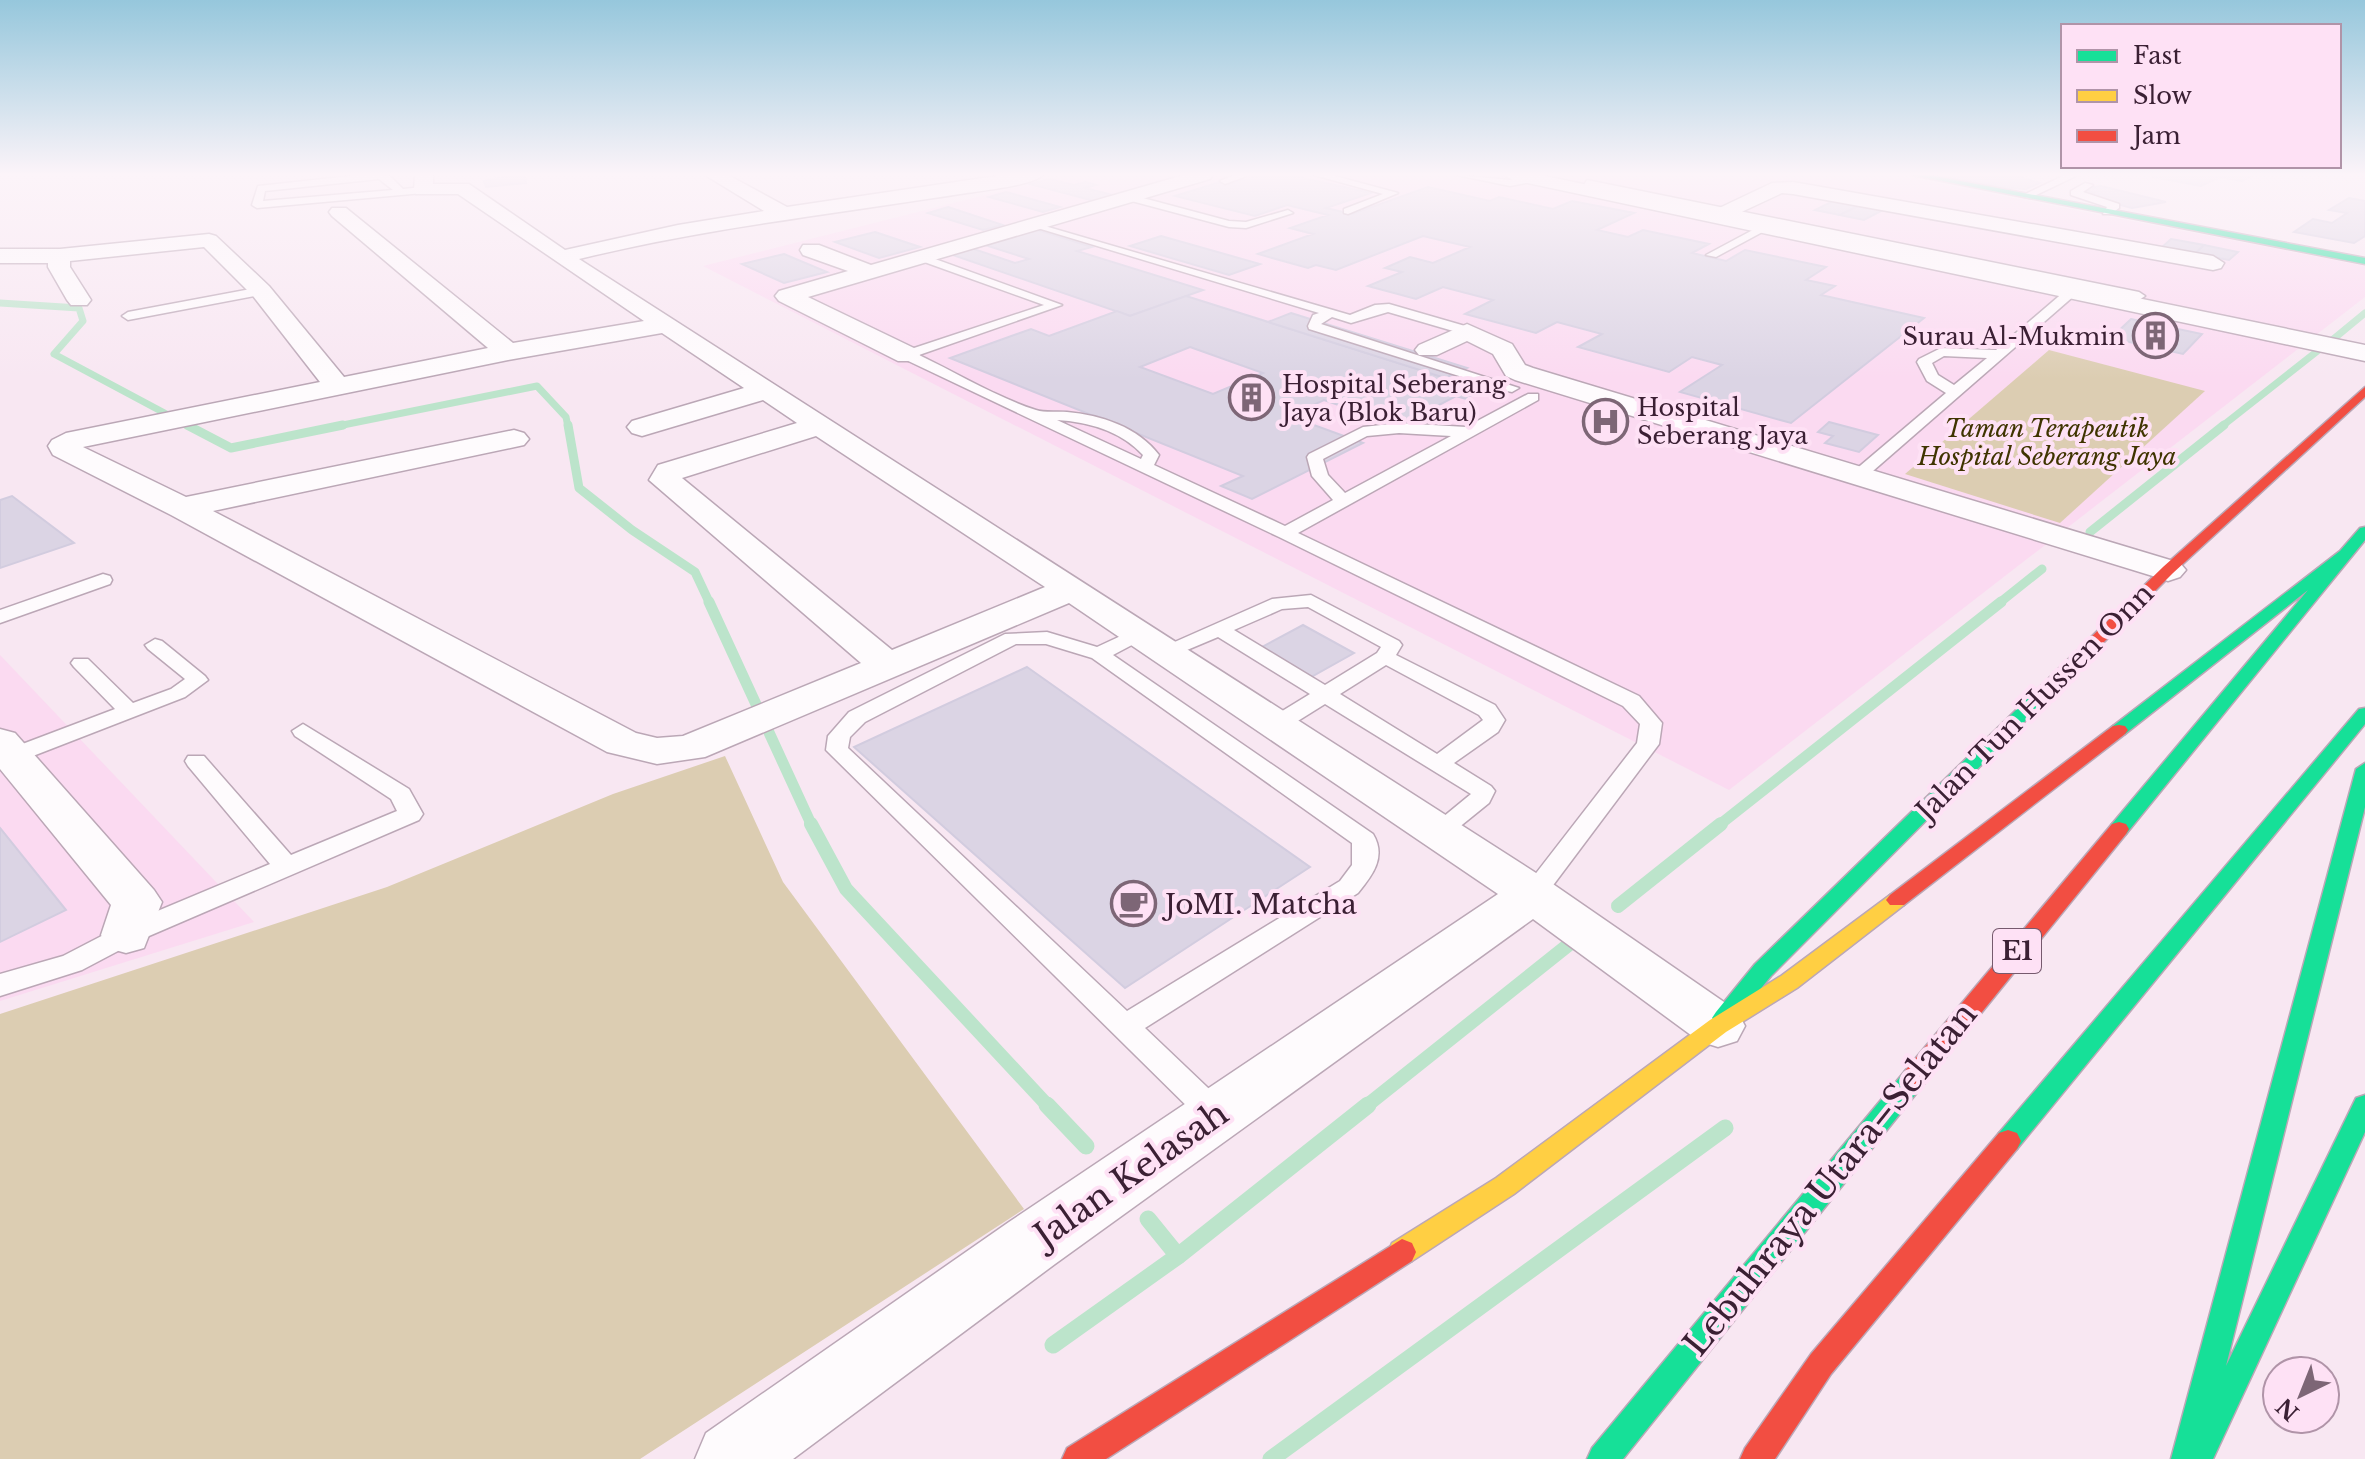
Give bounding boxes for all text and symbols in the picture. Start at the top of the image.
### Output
legend [2061,24,2341,168]
text: Fast [2133,41,2181,70]
text: Slow [2133,81,2192,110]
text: Jam [2130,121,2181,150]
building icon: Surau Al-Mukmin [2132,312,2180,360]
place label: Surau Al-Mukmin [1902,322,2125,351]
place label: Hospital Seberang Jaya (Blok Baru) [1279,370,1507,427]
building icon: Hospital Seberang Jaya (Blok Baru) [1227,374,1275,422]
place label: Hospital Seberang Jaya [1637,393,1809,450]
hospital icon: Hospital Seberang Jaya [1582,397,1630,445]
park label: Taman Terapeutik Hospital Seberang Jaya [1917,414,2176,471]
street label: Jalan Tun Hussen Onn [1906,576,2161,831]
cafe icon: JoMI. Matcha [1110,880,1158,928]
place label: JoMI. Matcha [1161,887,1357,922]
road number: E1 [1993,929,2041,973]
street label: Lebuhraya Utara–Selatan [1674,994,1986,1364]
street label: Jalan Kelasah [1023,1092,1236,1259]
north arrow [2261,1355,2341,1435]
text: N [2271,1392,2304,1426]

